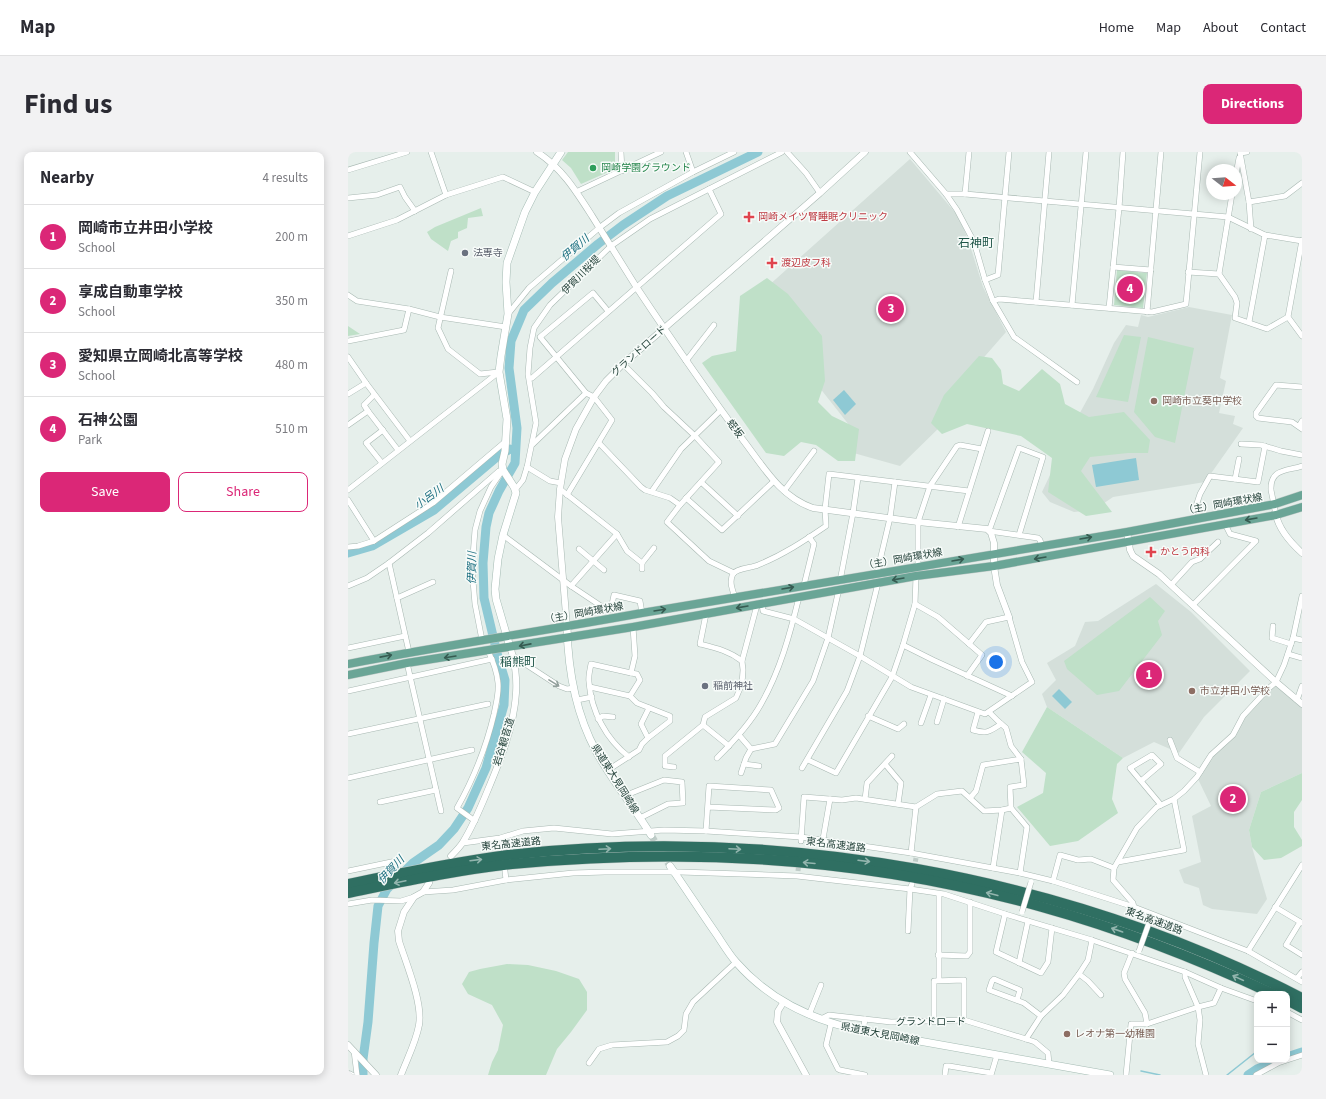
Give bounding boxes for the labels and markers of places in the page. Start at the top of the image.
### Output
place label: 岡崎学園グラウンド [601,161,691,175]
marker: 岡崎学園グラウンド [588,163,598,173]
place label: 岡崎メイツ腎睡眠クリニック [758,210,888,224]
marker: 岡崎メイツ腎睡眠クリニック [743,211,755,223]
place label: 法専寺 [473,246,503,260]
marker: 法専寺 [460,248,470,258]
place label: 渡辺皮フ科 [781,256,831,270]
marker: 渡辺皮フ科 [766,257,778,269]
pin: 4 [1117,274,1143,304]
pin: 3 [878,294,904,324]
place label: 岡崎市立葵中学校 [1162,394,1242,408]
marker: 岡崎市立葵中学校 [1149,396,1159,406]
place label: かとう内科 [1160,545,1210,559]
marker: かとう内科 [1145,546,1157,558]
pin: 1 [1136,660,1162,690]
place label: 稲前神社 [713,679,753,693]
marker: 稲前神社 [700,681,710,691]
place label: 市立井田小学校 [1200,684,1270,698]
marker: 市立井田小学校 [1187,686,1197,696]
pin: 2 [1220,784,1246,814]
place label: レオナ第一幼稚園 [1075,1027,1155,1041]
marker: レオナ第一幼稚園 [1062,1029,1072,1039]

